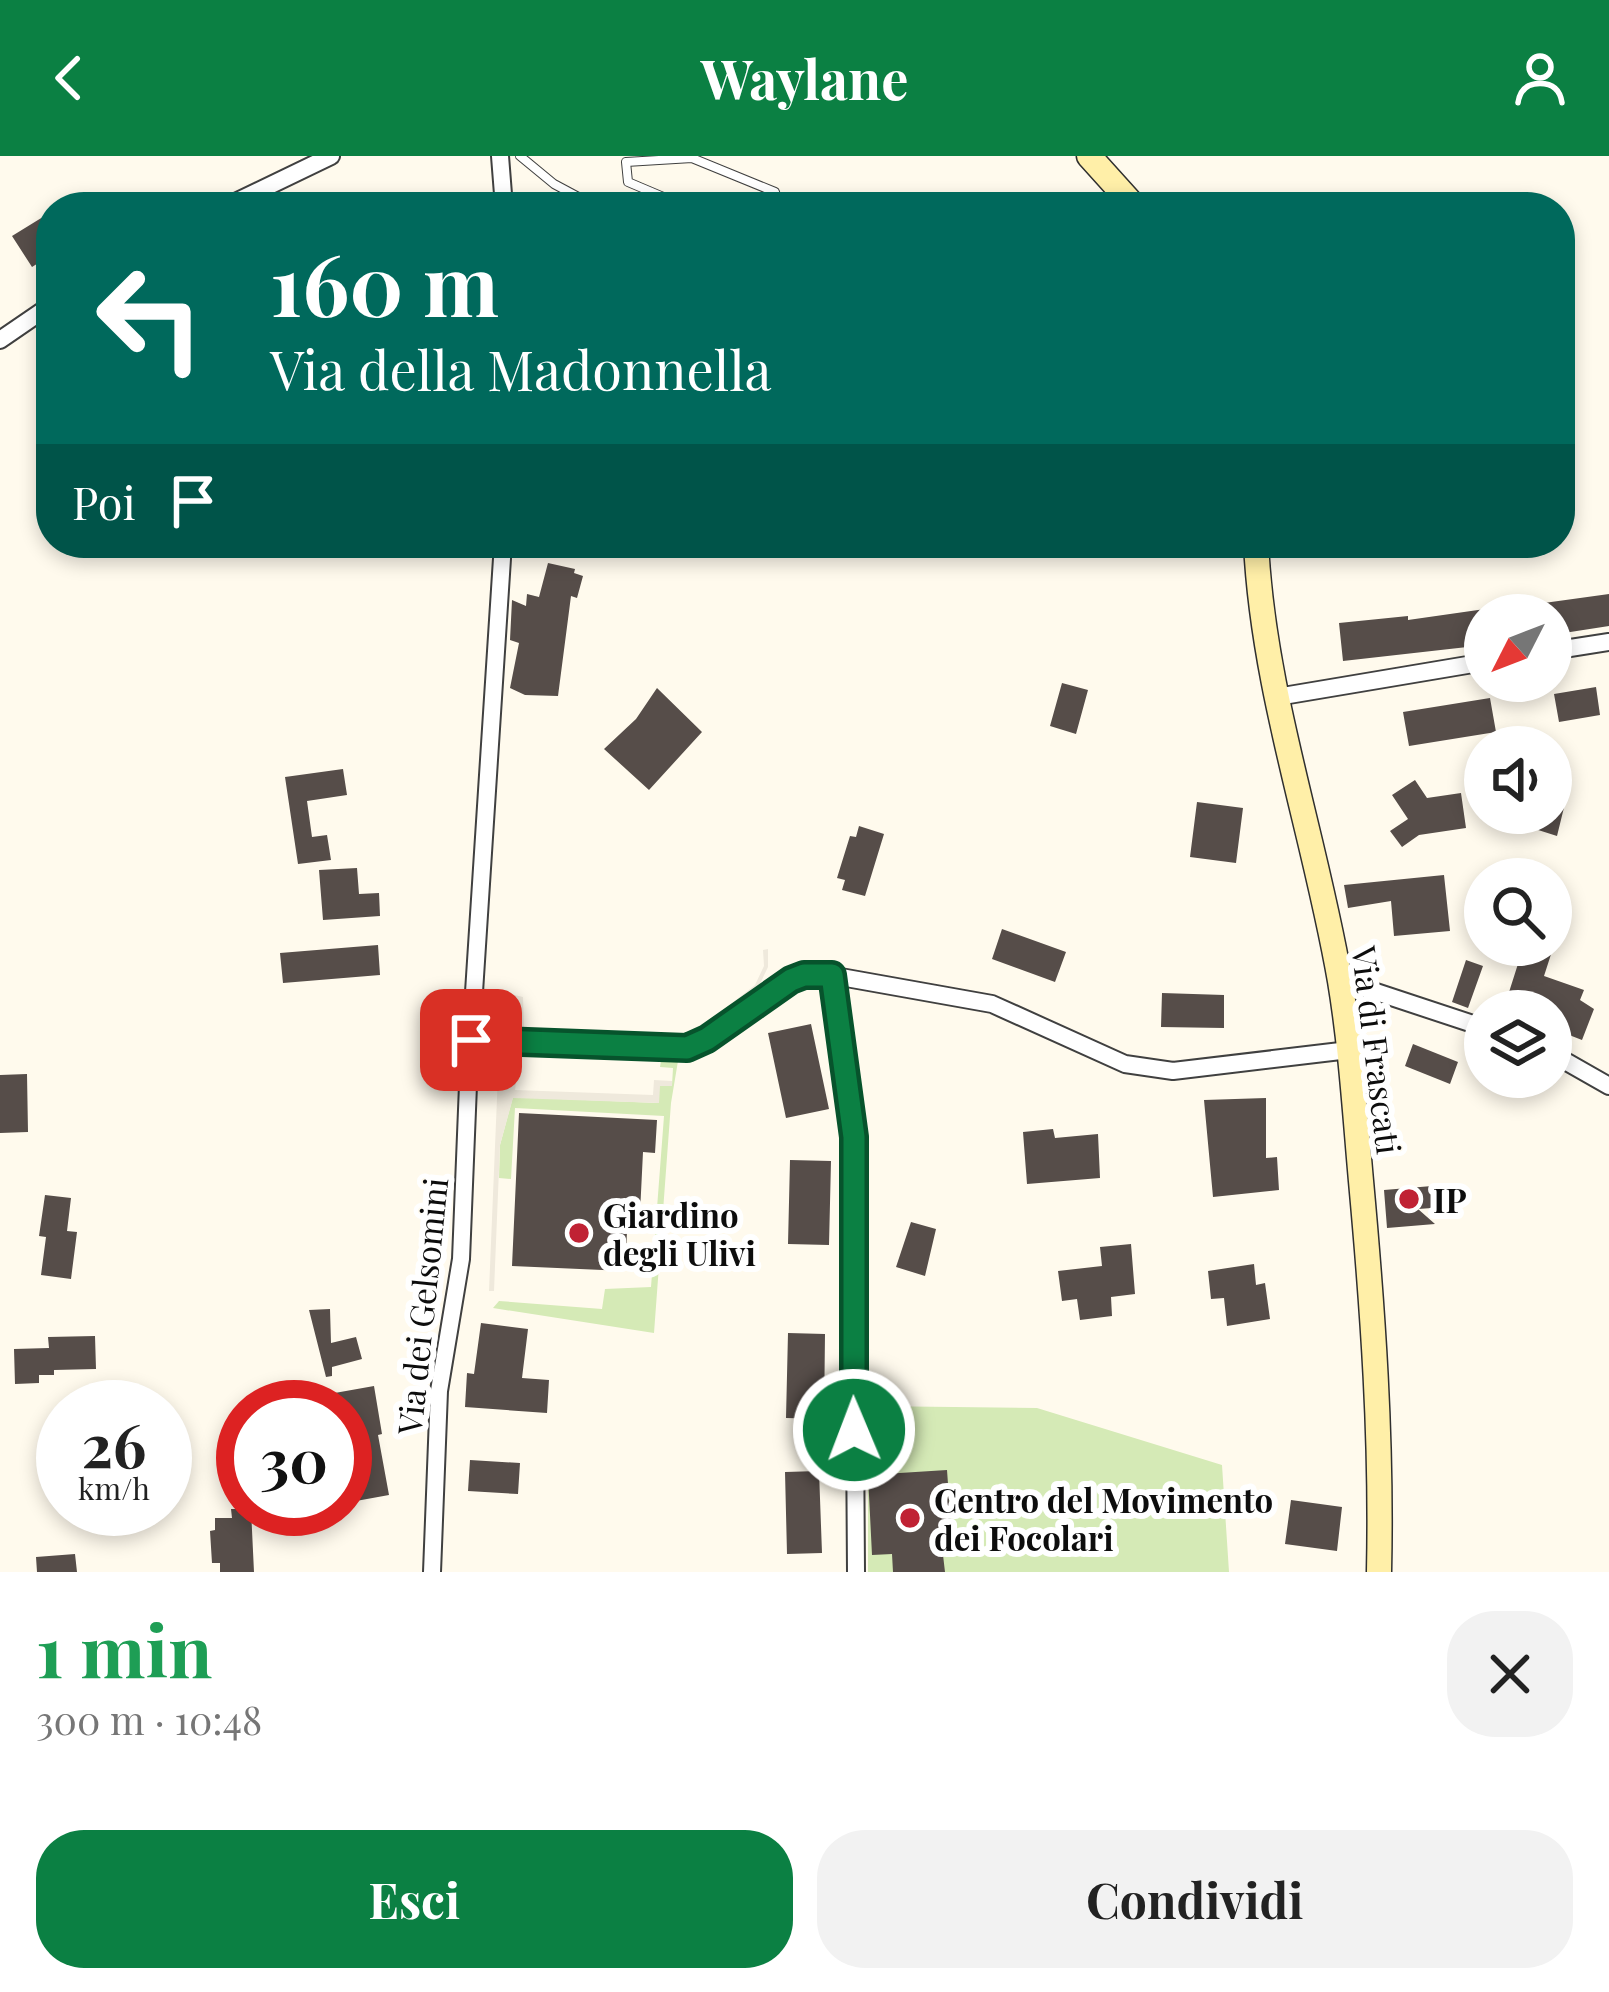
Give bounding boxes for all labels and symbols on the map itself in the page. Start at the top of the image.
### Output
north arrow [1464,594,1572,702]
street label: Via di Frascati [1343,942,1413,1157]
pin [420,989,522,1091]
street label: Via dei Gelsomini [386,1175,456,1438]
place label: IP [1433,1177,1467,1221]
marker: IP [1396,1186,1422,1212]
place label: Giardino degli Ulivi [603,1192,756,1274]
marker: Giardino degli Ulivi [566,1220,592,1246]
position arrow [791,1367,917,1493]
speed limit sign: 30 [216,1380,372,1536]
place label: Centro del Movimento dei Focolari [934,1477,1273,1559]
marker: Centro del Movimento dei Focolari [897,1505,923,1531]

